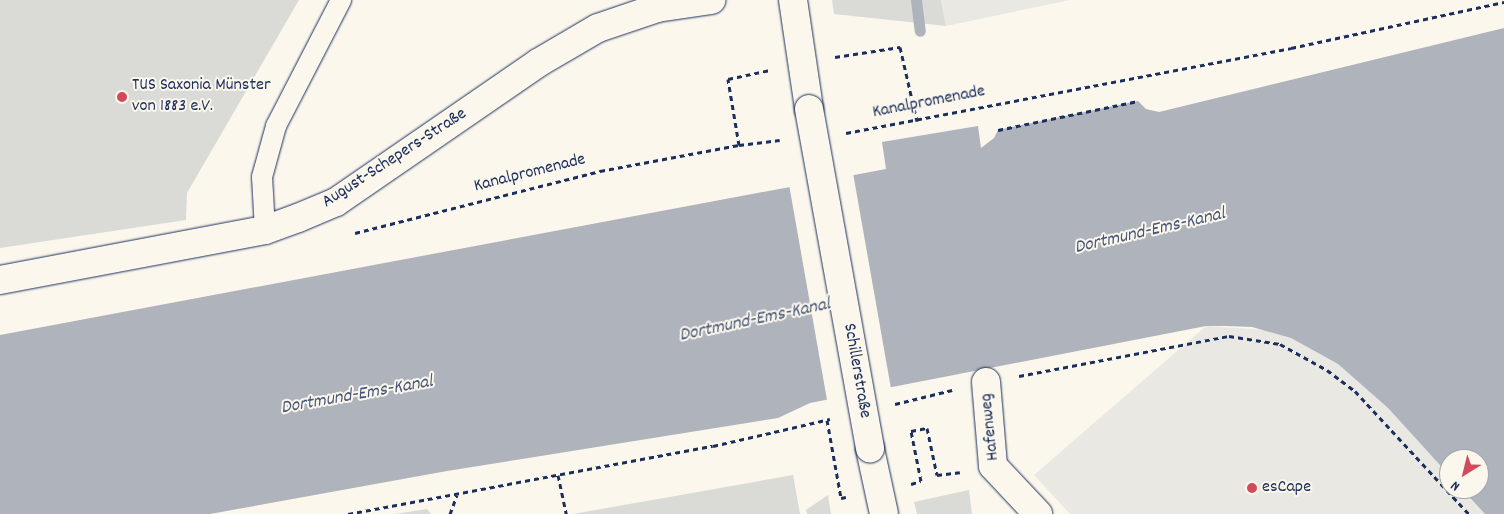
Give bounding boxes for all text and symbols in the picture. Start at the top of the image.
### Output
place label: TUS Saxonia Münster von 1883 e.V. [132,76,271,118]
street label: Kanalpromenade [871,82,987,124]
marker: TUS Saxonia Münster von 1883 e.V. [116,91,128,103]
street label: August-Schepers-Straße [319,104,471,214]
street label: Kanalpromenade [472,150,588,198]
water label: Dortmund-Ems-Kanal [1072,204,1228,260]
water label: Dortmund-Ems-Kanal [677,294,833,348]
street label: Schillerstraße [837,322,875,420]
water label: Dortmund-Ems-Kanal [279,371,435,421]
street label: Hafenweg [977,392,1005,462]
north arrow [1439,449,1489,499]
text: N [1447,475,1464,495]
place label: esCape [1262,477,1311,499]
marker: esCape [1246,482,1258,494]

